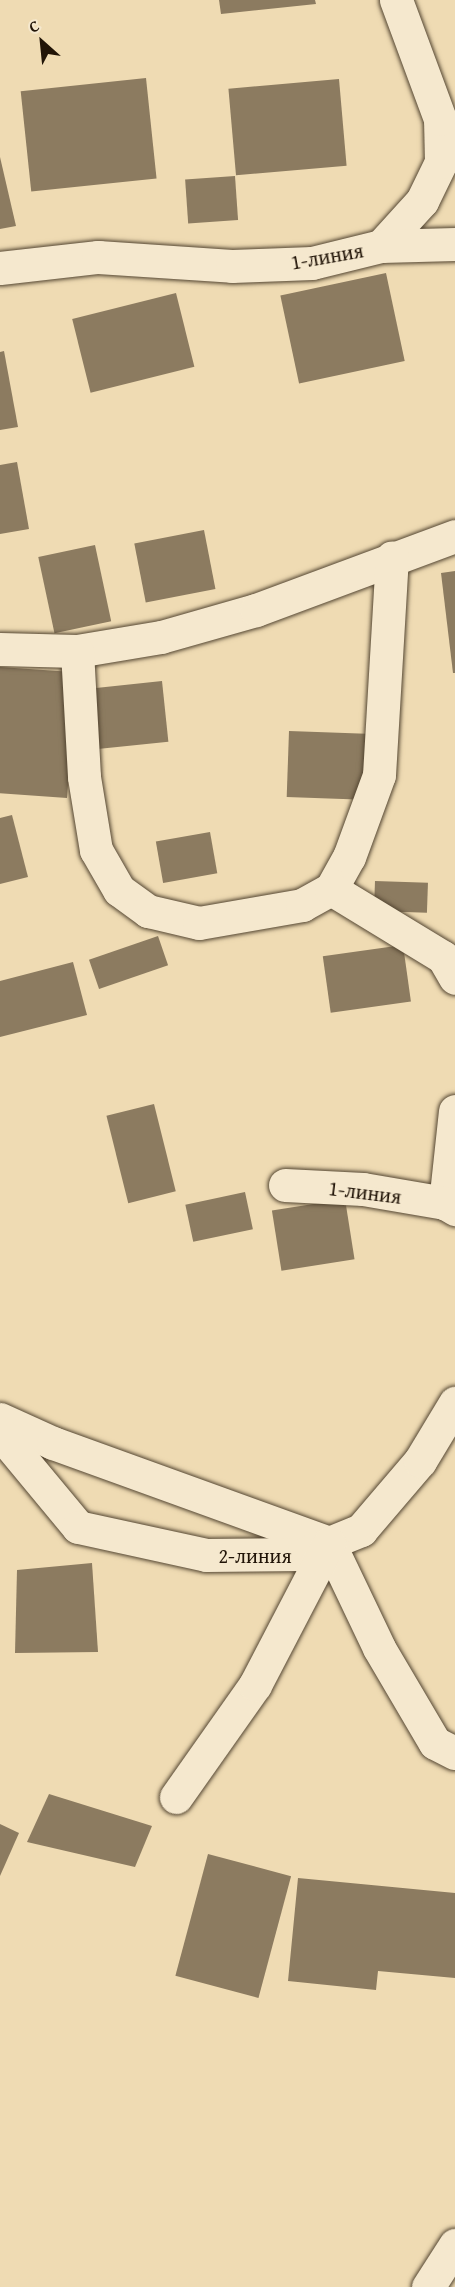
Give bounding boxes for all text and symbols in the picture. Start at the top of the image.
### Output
north arrow [12,12,72,72]
text: С [24,13,43,39]
street label: 1-линия [289,238,365,274]
street label: 1-линия [327,1176,403,1208]
street label: 2-линия [218,1543,292,1567]

